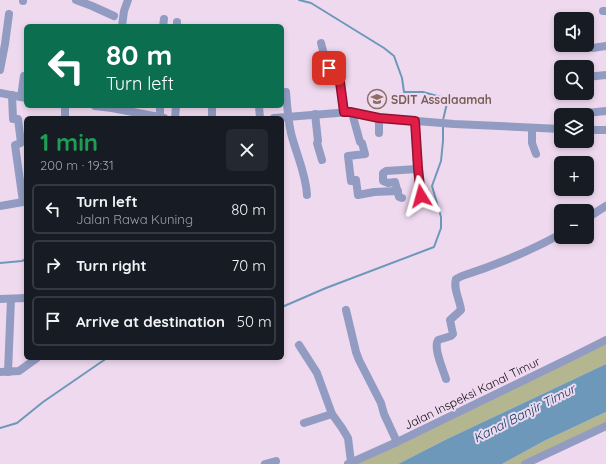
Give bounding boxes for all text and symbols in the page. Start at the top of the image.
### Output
map controls [554,12,594,244]
button: sound [554,12,594,52]
text: 80 m [106,37,172,72]
icon: left [40,40,92,92]
pin [312,51,346,85]
icon: arrive [318,57,340,79]
button: search [554,60,594,100]
text: Turn left [106,72,174,95]
school or university icon: SDIT Assalaamah [366,88,388,110]
place label: SDIT Assalaamah [391,92,492,107]
button: layers [554,108,594,148]
text: 1 min [40,127,98,157]
button: close [226,129,268,171]
button: + [554,156,594,196]
text: 200 m · 19:31 [40,157,114,173]
position arrow [400,175,442,217]
text: Turn left [76,192,138,211]
icon: left [42,198,64,220]
text: 80 m [231,200,266,219]
button: − [554,204,594,244]
text: Jalan Rawa Kuning [76,211,193,227]
icon: right [42,254,64,276]
text: Turn right [76,256,147,275]
text: 70 m [232,256,266,275]
icon: arrive [42,310,64,332]
text: Arrive at destination [76,312,225,331]
text: 50 m [237,312,272,331]
street label: Jalan Inspeksi Kanal Timur [401,353,543,433]
water label: Kanal Banjir Timur [470,380,579,446]

